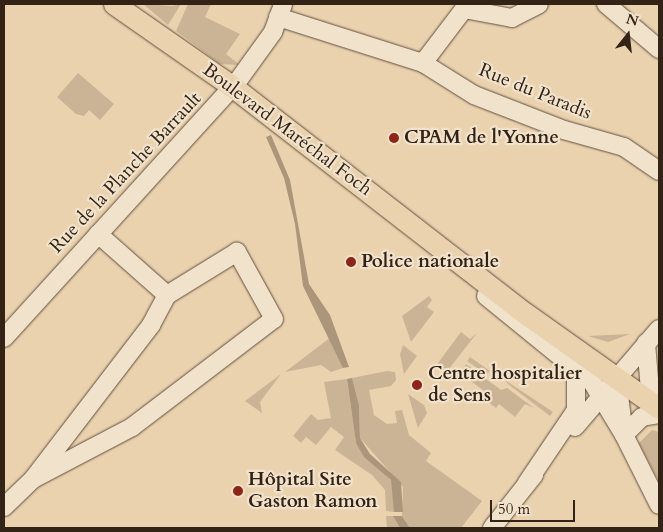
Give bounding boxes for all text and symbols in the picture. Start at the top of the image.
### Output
text: N [624,9,641,31]
north arrow [603,10,653,60]
street label: Boulevard Maréchal Foch [198,59,376,201]
street label: Rue du Paradis [475,59,595,125]
street label: Rue de la Planche Barrault [45,88,207,258]
place label: CPAM de l'Yonne [404,127,559,149]
marker: CPAM de l'Yonne [388,132,400,144]
place label: Police nationale [361,251,499,273]
marker: Police nationale [345,256,357,268]
place label: Centre hospitalier de Sens [428,363,582,407]
marker: Centre hospitalier de Sens [410,378,424,392]
place label: Hôpital Site Gaston Ramon [248,469,378,513]
marker: Hôpital Site Gaston Ramon [232,485,244,497]
scale bar [493,490,578,522]
text: 50 m [498,499,530,519]

